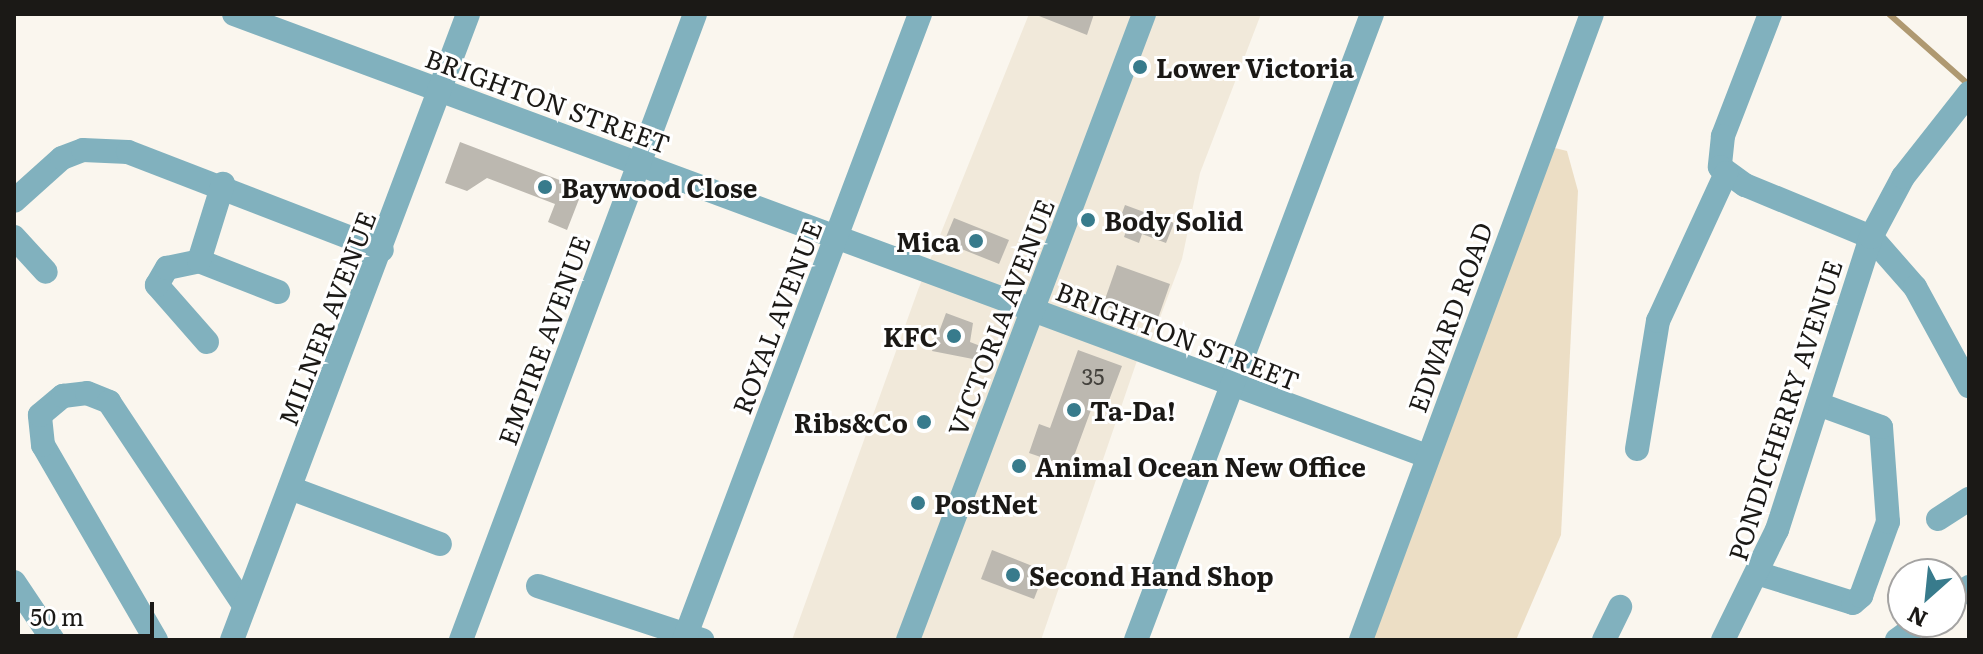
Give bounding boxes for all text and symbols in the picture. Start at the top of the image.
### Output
street label: BRIGHTON STREET [421,41,675,159]
place label: Lower Victoria [1156,51,1354,83]
marker: Lower Victoria [1131,58,1149,76]
place label: Baywood Close [561,171,758,203]
marker: Baywood Close [536,178,554,196]
street label: VICTORIA AVENUE [940,194,1060,440]
place label: Body Solid [1104,204,1243,236]
street label: MILNER AVENUE [271,206,381,430]
marker: Body Solid [1079,211,1097,229]
street label: ROYAL AVENUE [725,216,827,418]
street label: EDWARD ROAD [1400,218,1498,416]
place label: Mica [896,225,960,257]
street label: EMPIRE AVENUE [491,231,595,449]
marker: Mica [967,232,985,250]
street label: PONDICHERRY AVENUE [1721,256,1847,564]
street label: BRIGHTON STREET [1052,274,1304,396]
place label: KFC [883,320,938,352]
marker: KFC [945,327,963,345]
house number: 35 [1082,363,1104,389]
place label: Ta-Da! [1090,394,1176,426]
marker: Ta-Da! [1065,401,1083,419]
place label: Ribs&Co [794,406,908,438]
marker: Ribs&Co [915,413,933,431]
place label: Animal Ocean New Office [1035,450,1366,482]
marker: Animal Ocean New Office [1010,457,1028,475]
place label: PostNet [934,487,1038,519]
marker: PostNet [909,494,927,512]
north arrow [1887,558,1967,638]
place label: Second Hand Shop [1029,559,1274,591]
marker: Second Hand Shop [1004,566,1022,584]
scale bar [20,586,158,636]
text: 50 m [30,598,84,633]
text: N [1901,599,1933,637]

